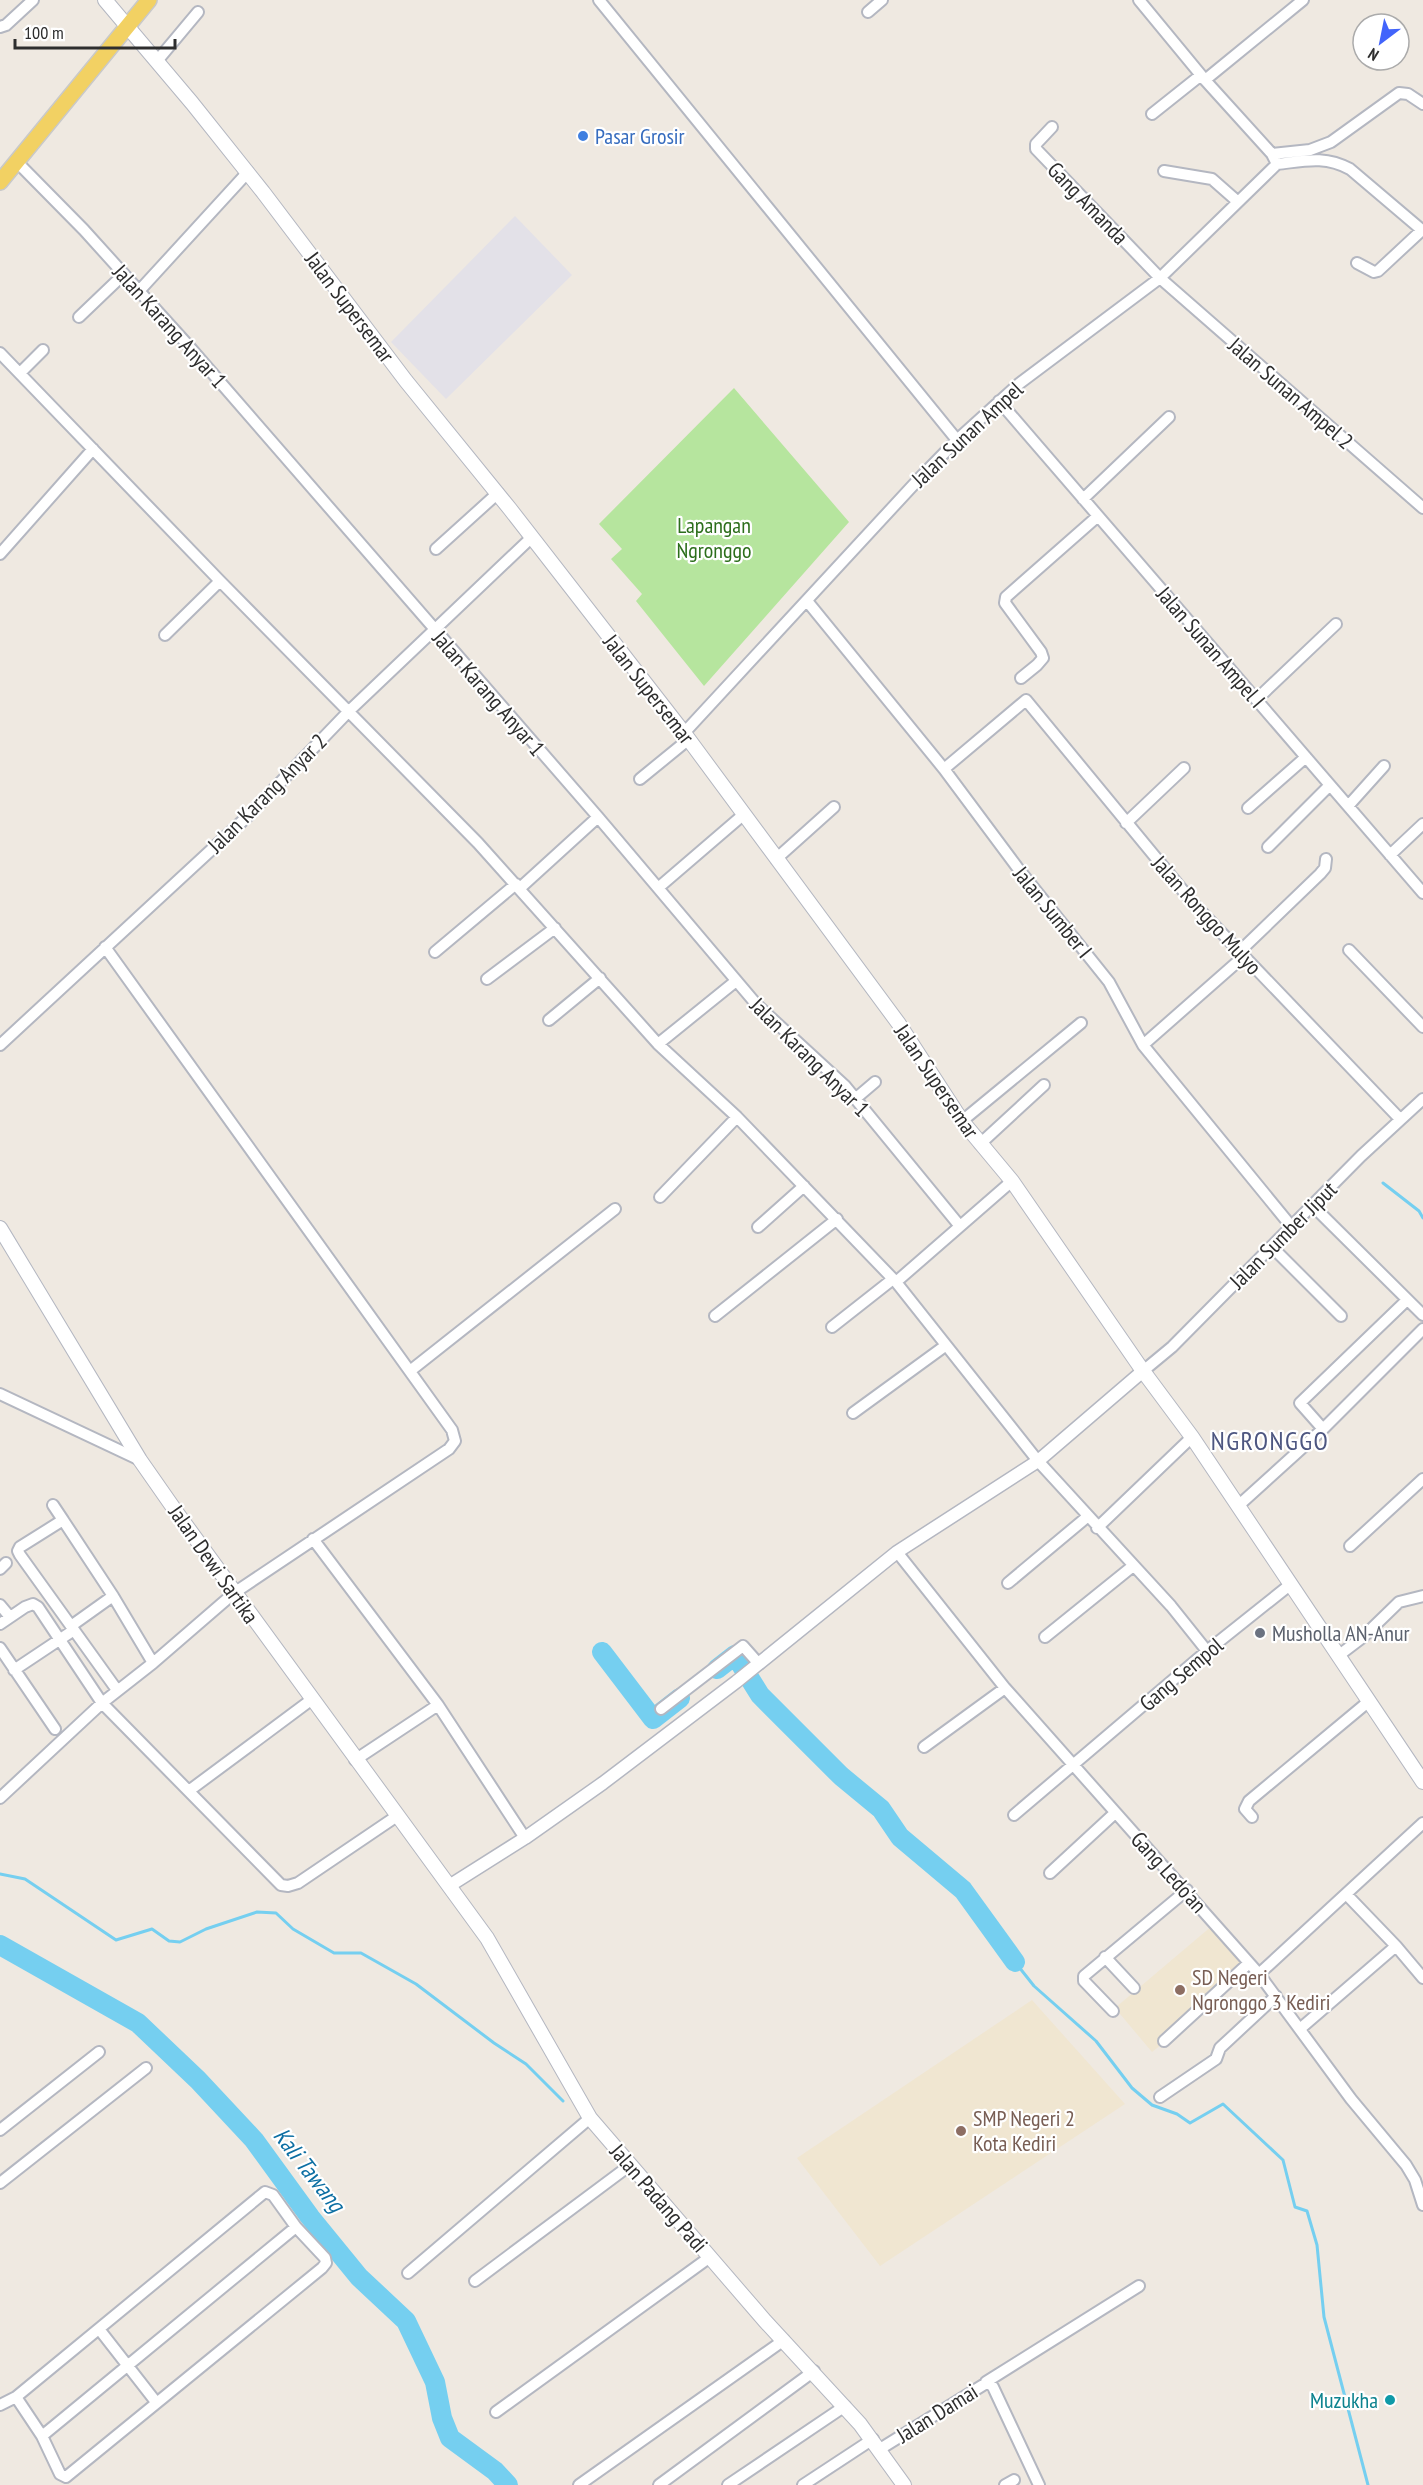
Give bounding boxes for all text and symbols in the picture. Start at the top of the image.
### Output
scale bar [15,12,176,50]
north arrow [1351,12,1411,72]
text: 100 m [24,21,64,44]
text: N [1364,44,1382,65]
place label: Pasar Grosir [595,122,685,150]
marker: Pasar Grosir [576,129,590,143]
street label: Gang Amanda [1042,156,1134,250]
street label: Jalan Supersemar [299,245,401,368]
street label: Jalan Karang Anyar 1 [106,257,233,394]
street label: Jalan Sunan Ampel 2 [1222,330,1359,455]
street label: Jalan Sunan Ampel [905,375,1029,493]
park label: Lapangan Ngronggo [676,511,752,564]
street label: Jalan Sunan Ampel I [1150,580,1271,713]
street label: Jalan Karang Anyar 1 [426,624,551,762]
street label: Jalan Supersemar [597,628,701,749]
street label: Jalan Karang Anyar 2 [201,727,333,859]
street label: Jalan Ronggo Mulyo [1145,849,1268,980]
street label: Jalan Sumber I [1007,860,1099,964]
street label: Jalan Karang Anyar 1 [744,991,876,1123]
street label: Jalan Supersemar [888,1018,985,1143]
street label: Jalan Sumber Jiput [1223,1176,1342,1295]
district label: NGRONGGO [1211,1424,1329,1457]
street label: Jalan Dewi Sartika [162,1499,265,1629]
place label: Musholla AN-Anur [1272,1619,1409,1647]
marker: Musholla AN-Anur [1253,1626,1267,1640]
street label: Gang Sempol [1134,1630,1229,1717]
street label: Gang Ledo'an [1125,1825,1213,1919]
place label: SD Negeri Ngronggo 3 Kediri [1192,1963,1330,2016]
marker: SD Negeri Ngronggo 3 Kediri [1173,1983,1187,1997]
place label: SMP Negeri 2 Kota Kediri [973,2104,1075,2157]
water label: Kali Tawang [267,2121,353,2220]
marker: SMP Negeri 2 Kota Kediri [954,2124,968,2138]
street label: Jalan Padang Padi [603,2137,714,2258]
street label: Jalan Damai [890,2377,983,2449]
place label: Muzukha [1310,2386,1378,2414]
marker: Muzukha [1383,2393,1397,2407]

